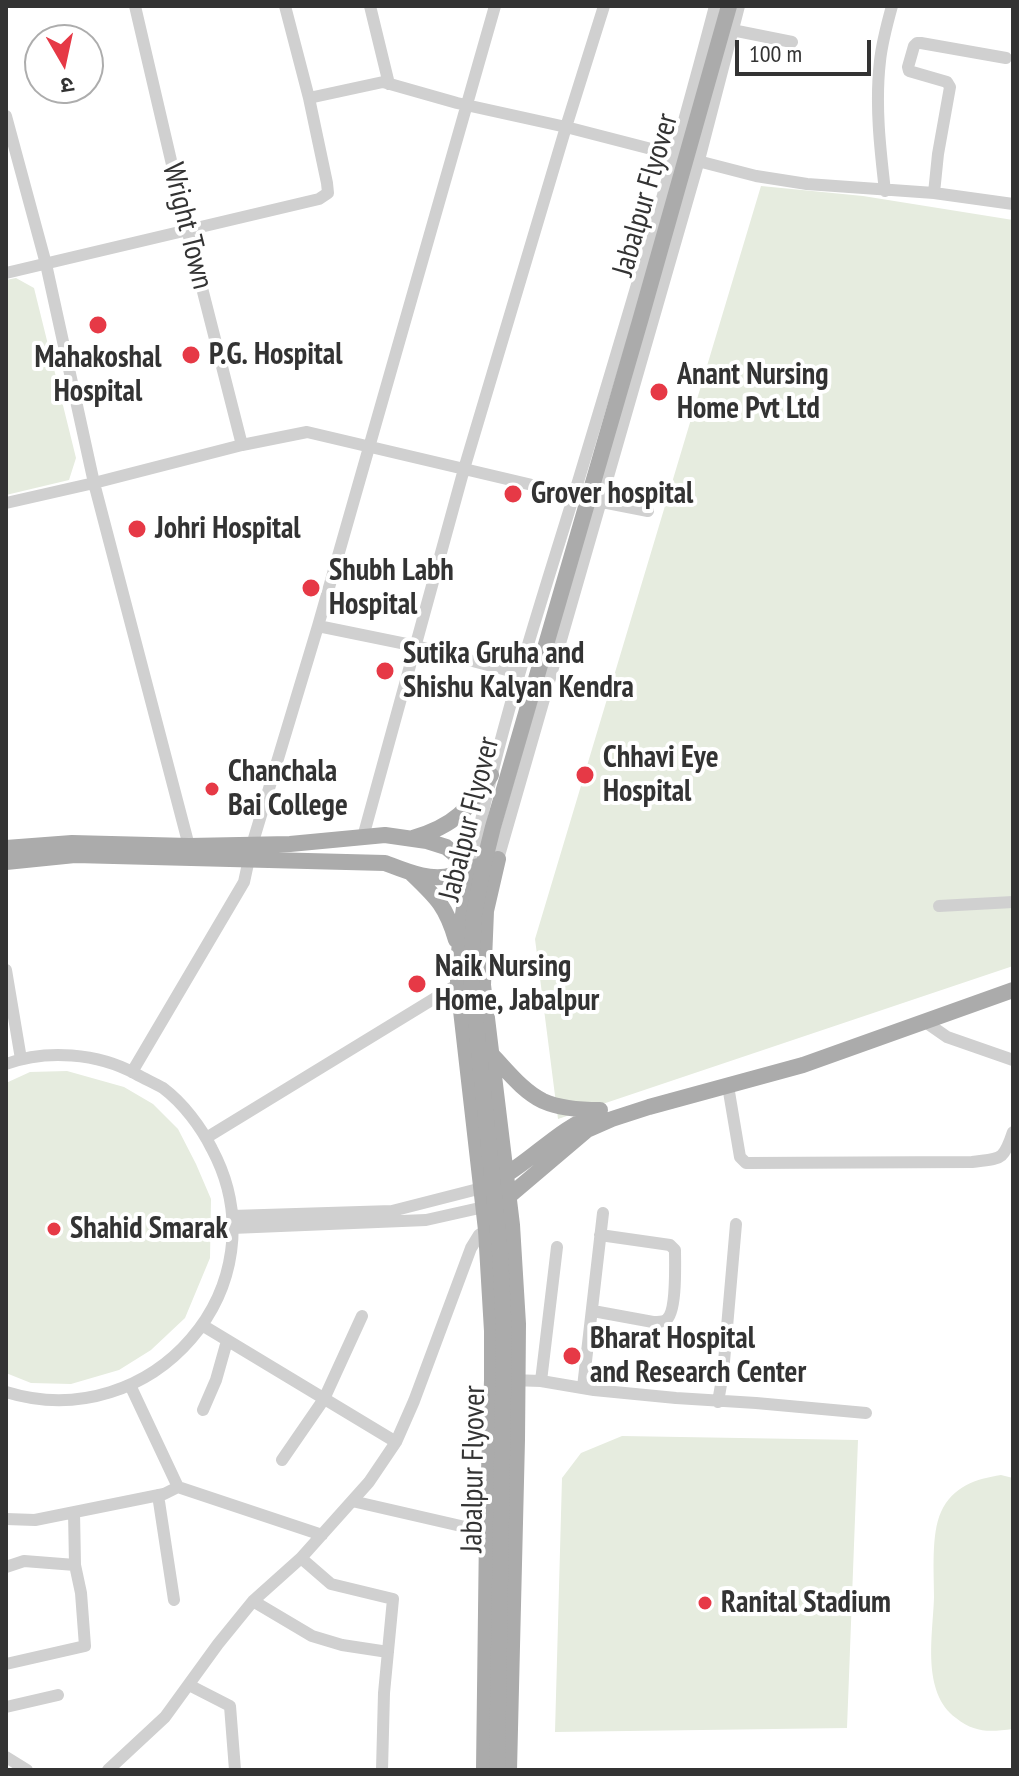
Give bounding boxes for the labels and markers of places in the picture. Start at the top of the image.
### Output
marker: Mahakoshal Hospital [87,314,109,336]
place label: P.G. Hospital [209,337,342,373]
place label: Mahakoshal Hospital [34,340,162,410]
marker: P.G. Hospital [180,344,202,366]
place label: Anant Nursing Home Pvt Ltd [677,357,829,428]
marker: Anant Nursing Home Pvt Ltd [648,381,670,403]
place label: Grover hospital [531,476,693,512]
marker: Grover hospital [502,483,524,505]
place label: Johri Hospital [155,511,301,547]
marker: Johri Hospital [126,518,148,540]
place label: Shubh Labh Hospital [329,553,454,624]
marker: Shubh Labh Hospital [300,577,322,599]
place label: Sutika Gruha and Shishu Kalyan Kendra [403,636,634,706]
marker: Sutika Gruha and Shishu Kalyan Kendra [374,660,396,682]
place label: Chhavi Eye Hospital [603,740,718,810]
place label: Chanchala Bai College [228,754,348,824]
marker: Chhavi Eye Hospital [574,764,596,786]
marker: Chanchala Bai College [203,780,221,798]
place label: Naik Nursing Home, Jabalpur [435,949,599,1020]
marker: Naik Nursing Home, Jabalpur [406,973,428,995]
place label: Shahid Smarak [70,1211,228,1247]
marker: Shahid Smarak [45,1220,63,1238]
place label: Bharat Hospital and Research Center [590,1321,806,1392]
marker: Bharat Hospital and Research Center [561,1345,583,1367]
place label: Ranital Stadium [721,1585,891,1621]
marker: Ranital Stadium [696,1594,714,1612]

